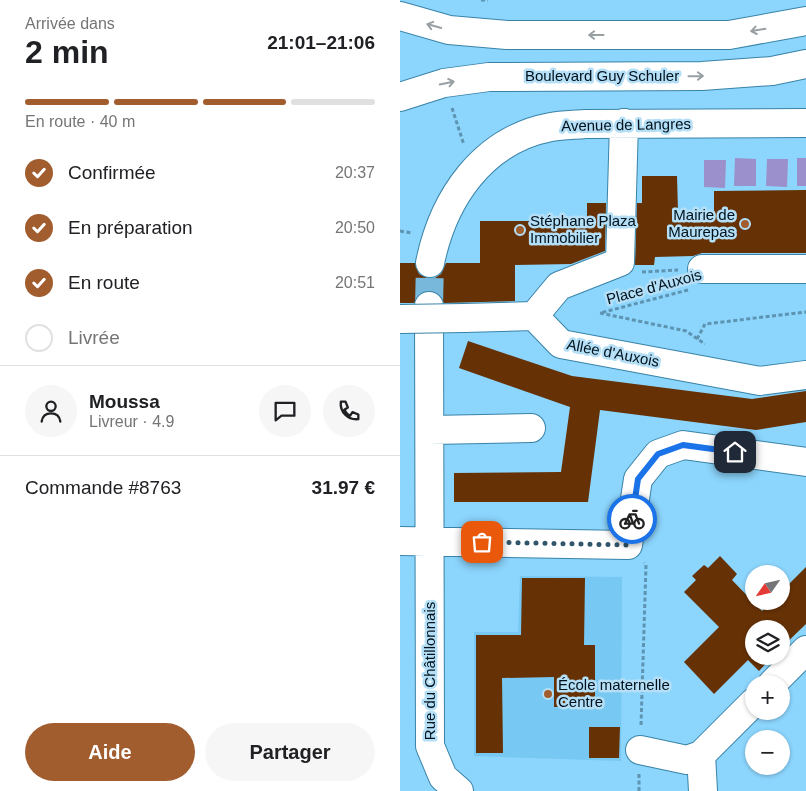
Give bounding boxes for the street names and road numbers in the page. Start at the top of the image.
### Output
street label: Boulevard Guy Schuler [525,67,679,84]
street label: Avenue de Langres [561,115,691,134]
street label: Place d'Auxois [604,266,703,307]
street label: Allée d'Auxois [565,335,661,370]
street label: Rue du Châtillonnais [421,602,438,740]

